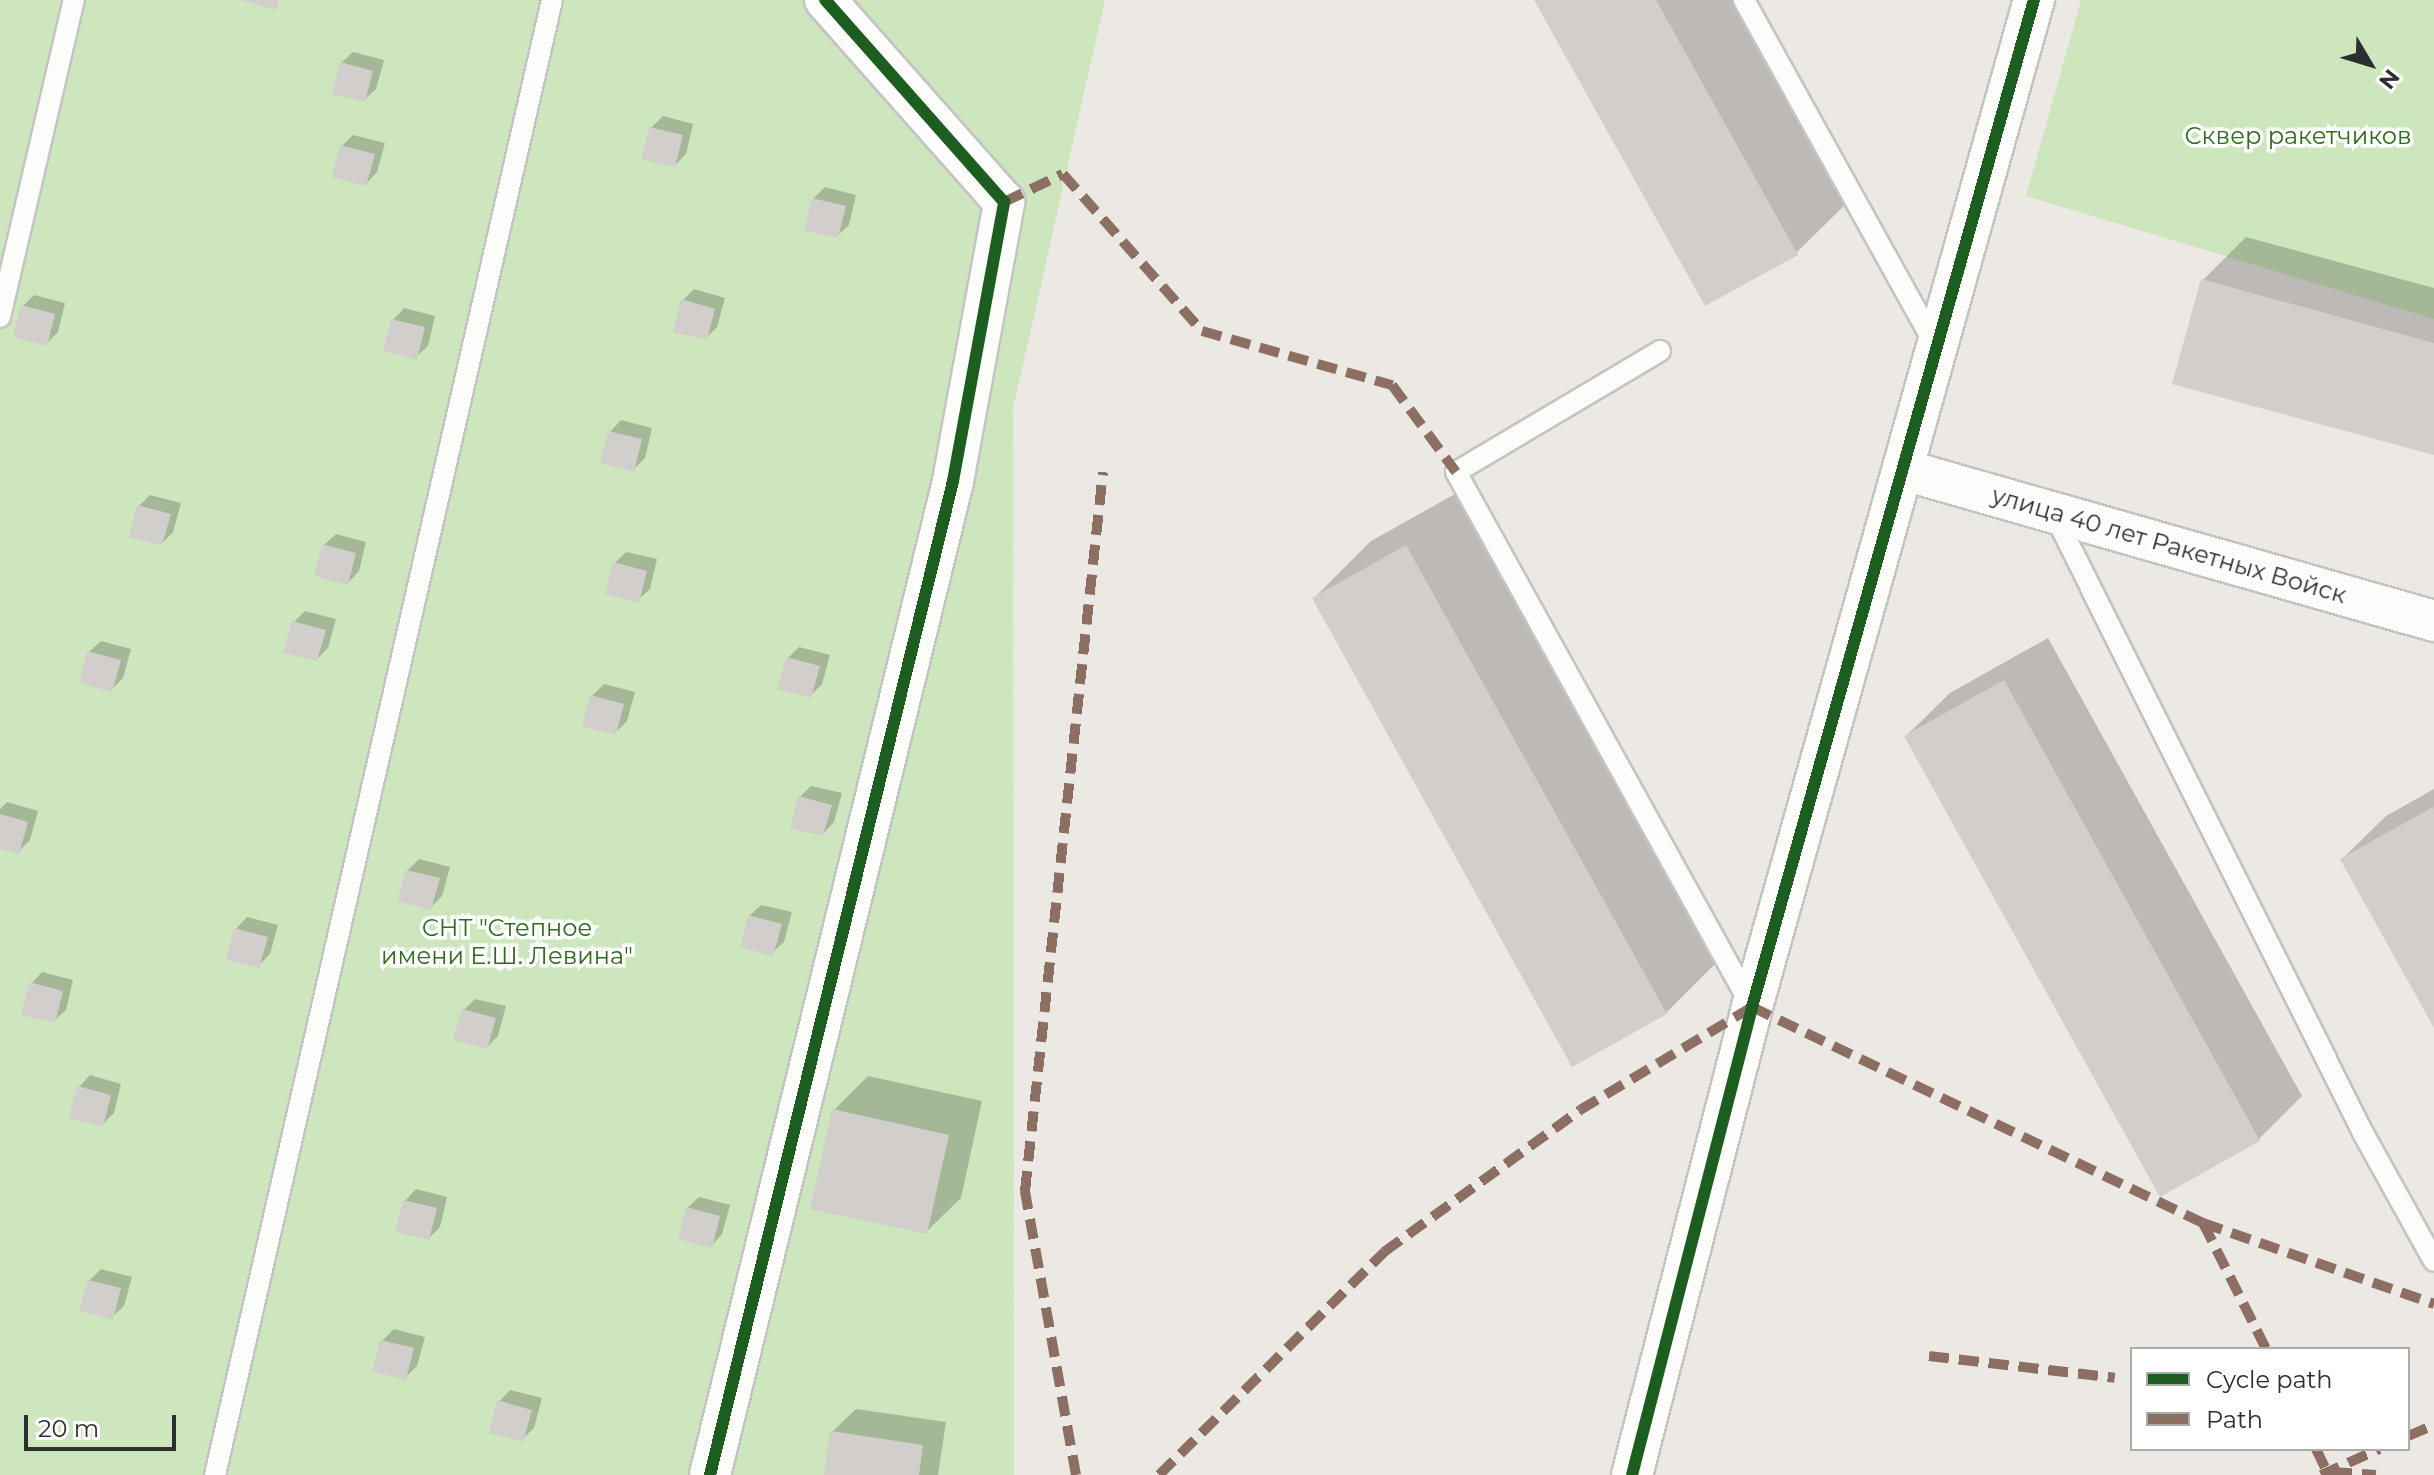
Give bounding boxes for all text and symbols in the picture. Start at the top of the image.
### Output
north arrow [2330,24,2410,104]
text: N [2373,64,2405,94]
park label: Сквер ракетчиков [2184,122,2412,150]
street label: улица 40 лет Ракетных Войск [1988,481,2350,609]
park label: СНТ "Степное имени Е.Ш. Левина" [381,914,633,970]
legend [2130,1347,2410,1451]
text: Cycle path [2206,1365,2333,1394]
scale bar [28,1399,180,1449]
text: Path [2206,1405,2263,1434]
text: 20 m [38,1414,99,1443]

